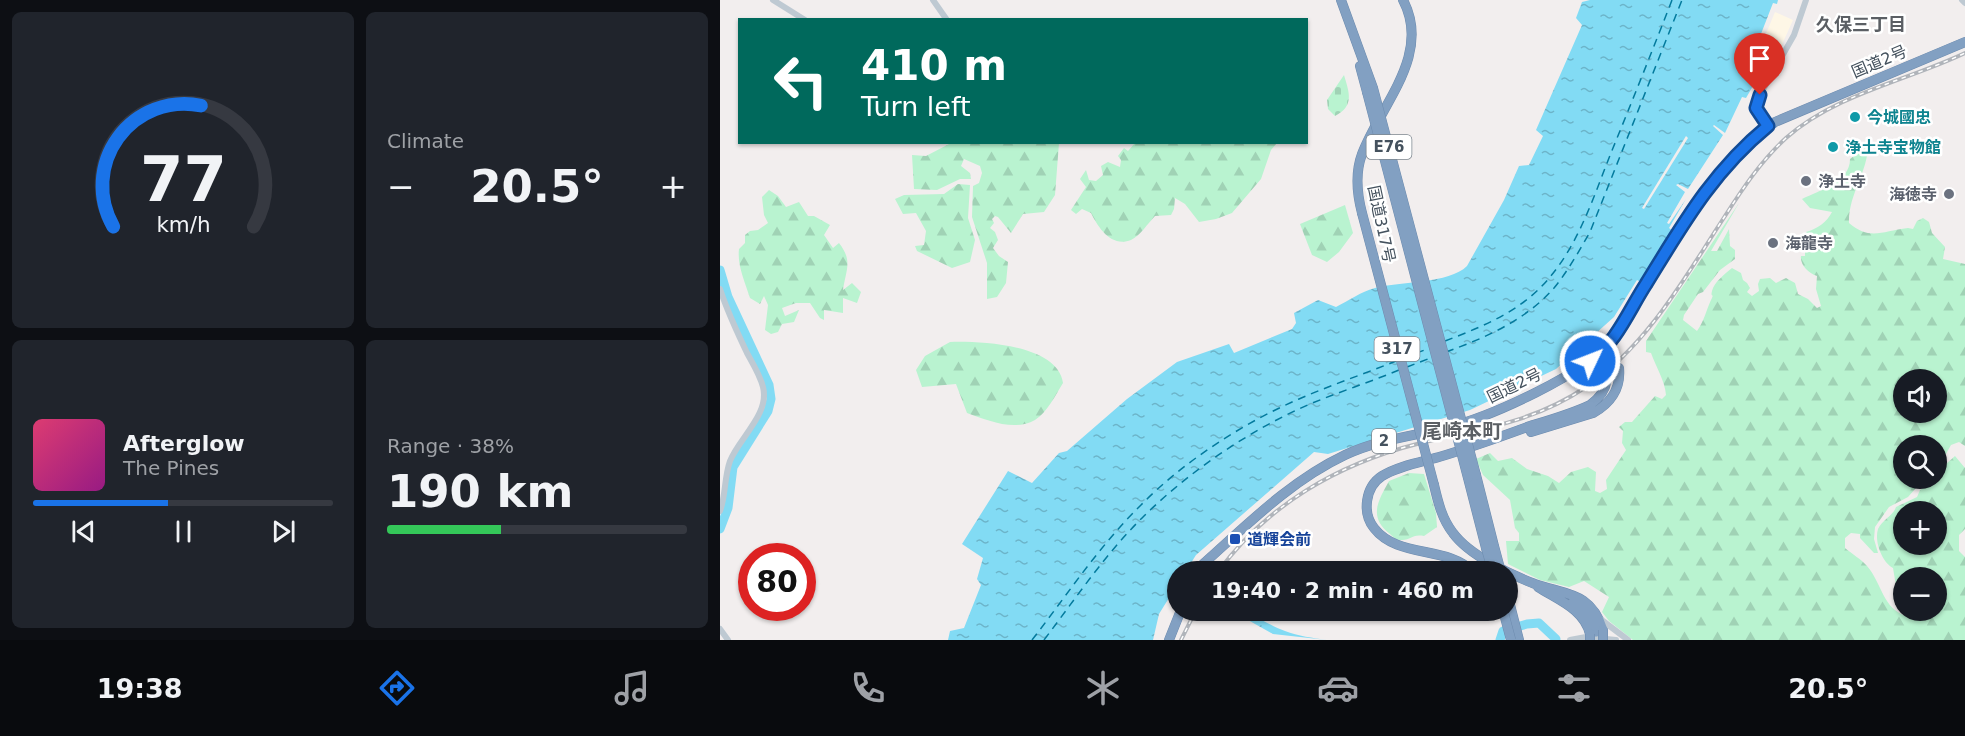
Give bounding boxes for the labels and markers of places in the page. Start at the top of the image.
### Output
pin [1734,33,1785,95]
place label: 今城國忠 [1867,108,1931,127]
marker: 今城國忠 [1848,110,1862,124]
place label: 浄土寺宝物館 [1845,138,1941,157]
marker: 浄土寺宝物館 [1826,140,1840,154]
place label: 浄土寺 [1818,172,1866,191]
marker: 浄土寺 [1799,174,1813,188]
place label: 海徳寺 [1889,185,1937,204]
marker: 海徳寺 [1942,187,1956,201]
place label: 海龍寺 [1785,234,1833,253]
marker: 海龍寺 [1766,236,1780,250]
place label: 道輝会前 [1247,530,1311,549]
marker: 道輝会前 [1228,532,1242,546]

